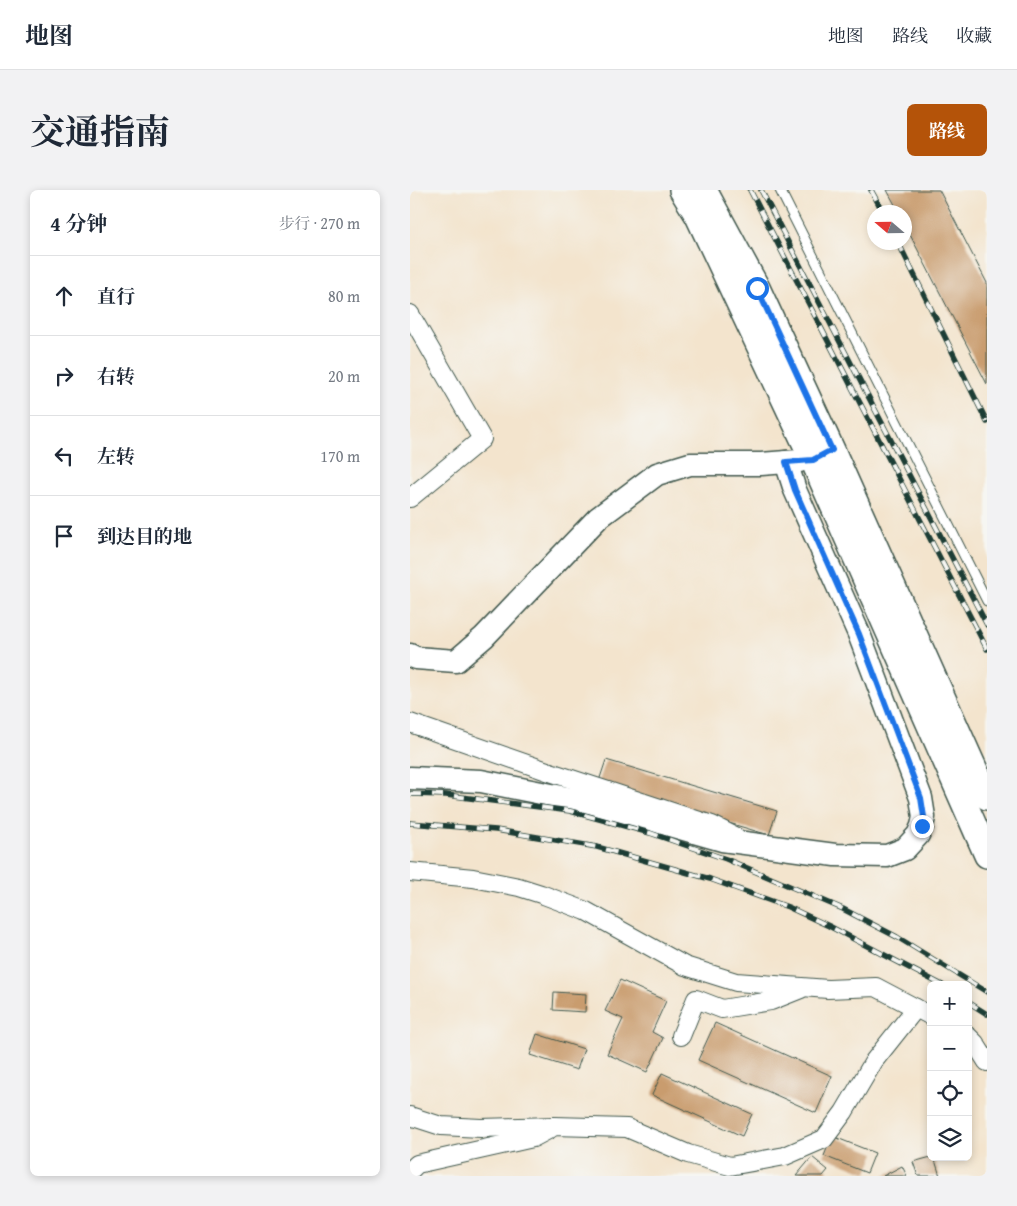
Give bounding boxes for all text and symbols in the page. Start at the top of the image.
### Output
text: 地图 [25,18,73,53]
text: 地图 [828,22,864,49]
text: 路线 [892,22,928,49]
text: 收藏 [956,22,992,49]
button: 路线 [907,104,987,156]
text: 交通指南 [30,106,170,157]
north arrow [867,205,912,250]
text: 4 分钟 [50,208,108,239]
text: 步行 · 270 m [279,211,360,235]
route start [746,277,769,300]
icon: ahead [50,282,78,310]
text: 直行 [97,282,135,310]
text: 80 m [328,284,360,308]
icon: right [50,362,78,390]
text: 右转 [97,362,135,390]
text: 20 m [328,364,360,388]
icon: left [50,442,78,470]
text: 左转 [97,442,135,470]
text: 170 m [320,444,360,468]
icon: arrive [50,522,78,550]
text: 到达目的地 [97,522,192,550]
route end [911,815,934,838]
map controls [927,981,972,1161]
button: + [927,981,972,1026]
button: − [927,1026,972,1071]
button: locate [927,1071,972,1116]
button: layers [927,1116,972,1161]

